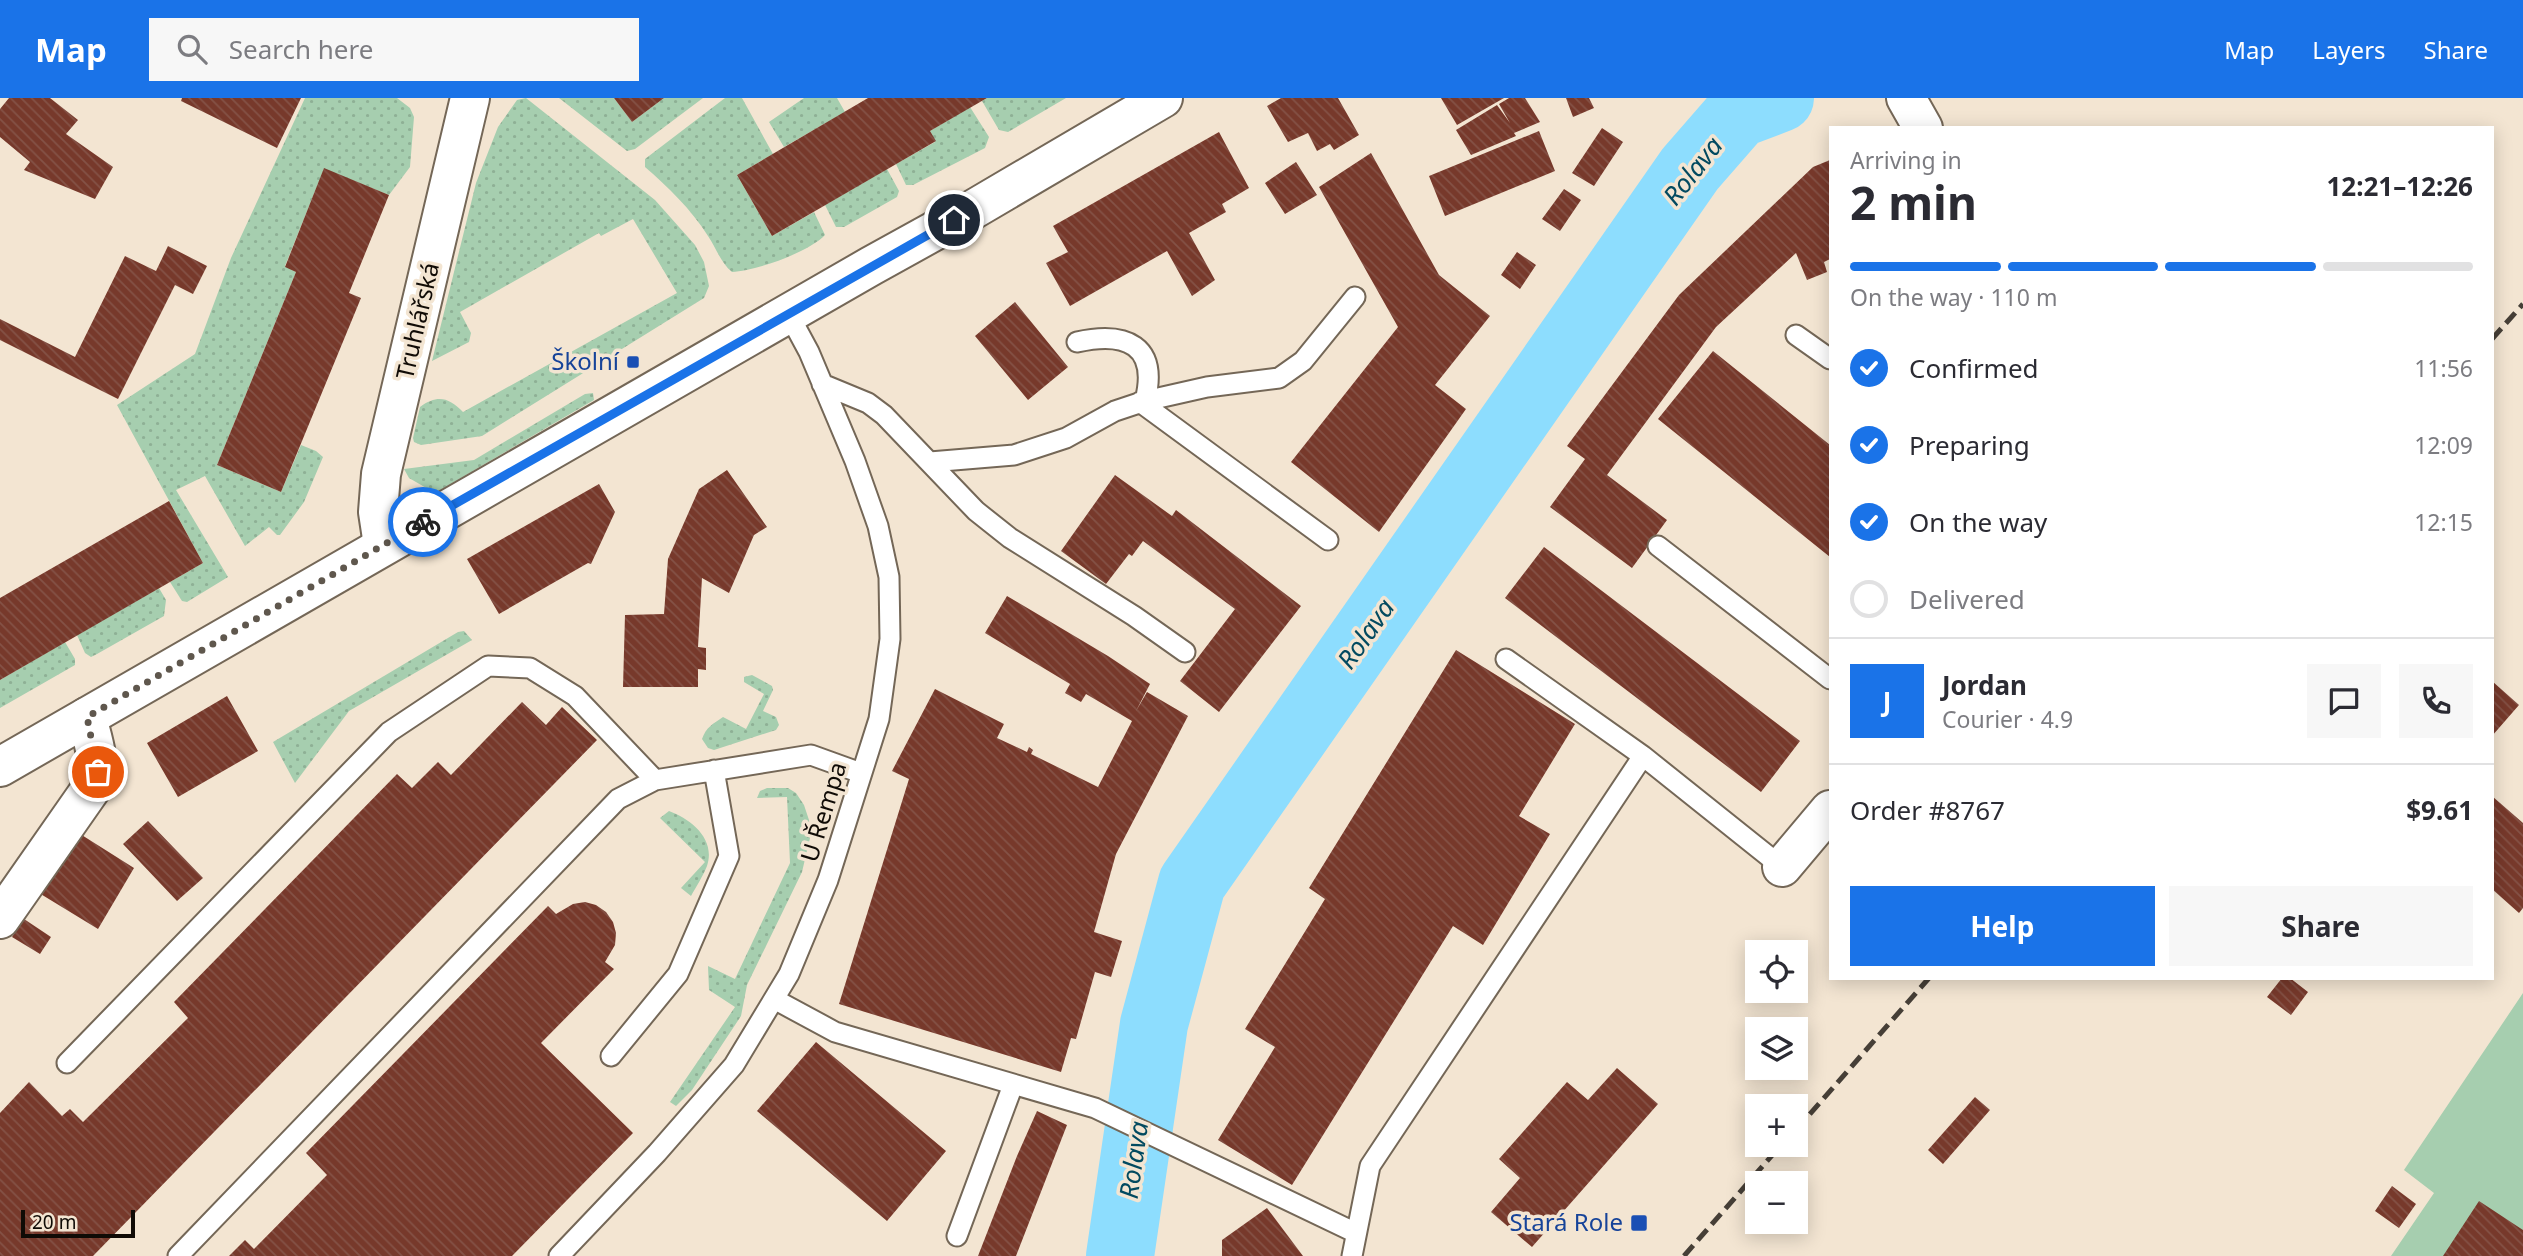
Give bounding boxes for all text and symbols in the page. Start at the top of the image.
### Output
search box [149,18,639,81]
text: Map [35,27,107,72]
icon: search [173,30,211,68]
text: Search here [229,31,373,67]
text: Map [2224,33,2274,66]
text: Layers [2312,33,2386,66]
text: Share [2424,33,2488,66]
water label: Rolava [1654,128,1731,212]
text: Arriving in [1850,144,1962,176]
text: 12:21–12:26 [2326,168,2473,204]
text: 2 min [1850,171,1977,233]
pin [924,190,984,250]
icon: home [935,201,973,239]
street label: Truhlářská [387,259,446,382]
text: On the way · 110 m [1850,281,2057,313]
place label: Školní [551,344,620,377]
icon: check [1850,349,1888,387]
text: Confirmed [1909,350,2039,386]
text: 11:56 [2414,352,2473,384]
marker: Školní [625,354,641,370]
icon: check [1850,426,1888,464]
text: Preparing [1909,427,2030,463]
text: 12:09 [2414,429,2473,461]
courier [388,487,458,557]
icon: bike [404,503,442,541]
icon: check [1850,503,1888,541]
text: On the way [1909,504,2047,540]
text: 12:15 [2414,506,2473,538]
text: Delivered [1909,581,2025,617]
water label: Rolava [1328,591,1402,676]
button: chat [2307,664,2381,738]
button: phone [2399,664,2473,738]
text: Jordan [1942,667,2027,703]
text: J [1883,683,1891,719]
text: Courier · 4.9 [1942,703,2073,735]
pin [68,742,128,802]
icon: bag [79,753,117,791]
street label: U Řempa [792,758,853,866]
text: Order #8767 [1850,792,2005,828]
text: $9.61 [2406,792,2473,828]
button: Help [1850,886,2155,966]
button: Share [2169,886,2473,966]
map controls [1745,940,1808,1234]
button: locate [1745,940,1808,1003]
button: layers [1745,1017,1808,1080]
button: + [1745,1094,1808,1157]
water label: Rolava [1110,1119,1156,1201]
button: − [1745,1171,1808,1234]
place label: Stará Role [1509,1205,1623,1238]
scale bar [21,1207,135,1239]
text: 20 m [32,1209,76,1235]
marker: Stará Role [1629,1213,1649,1233]

